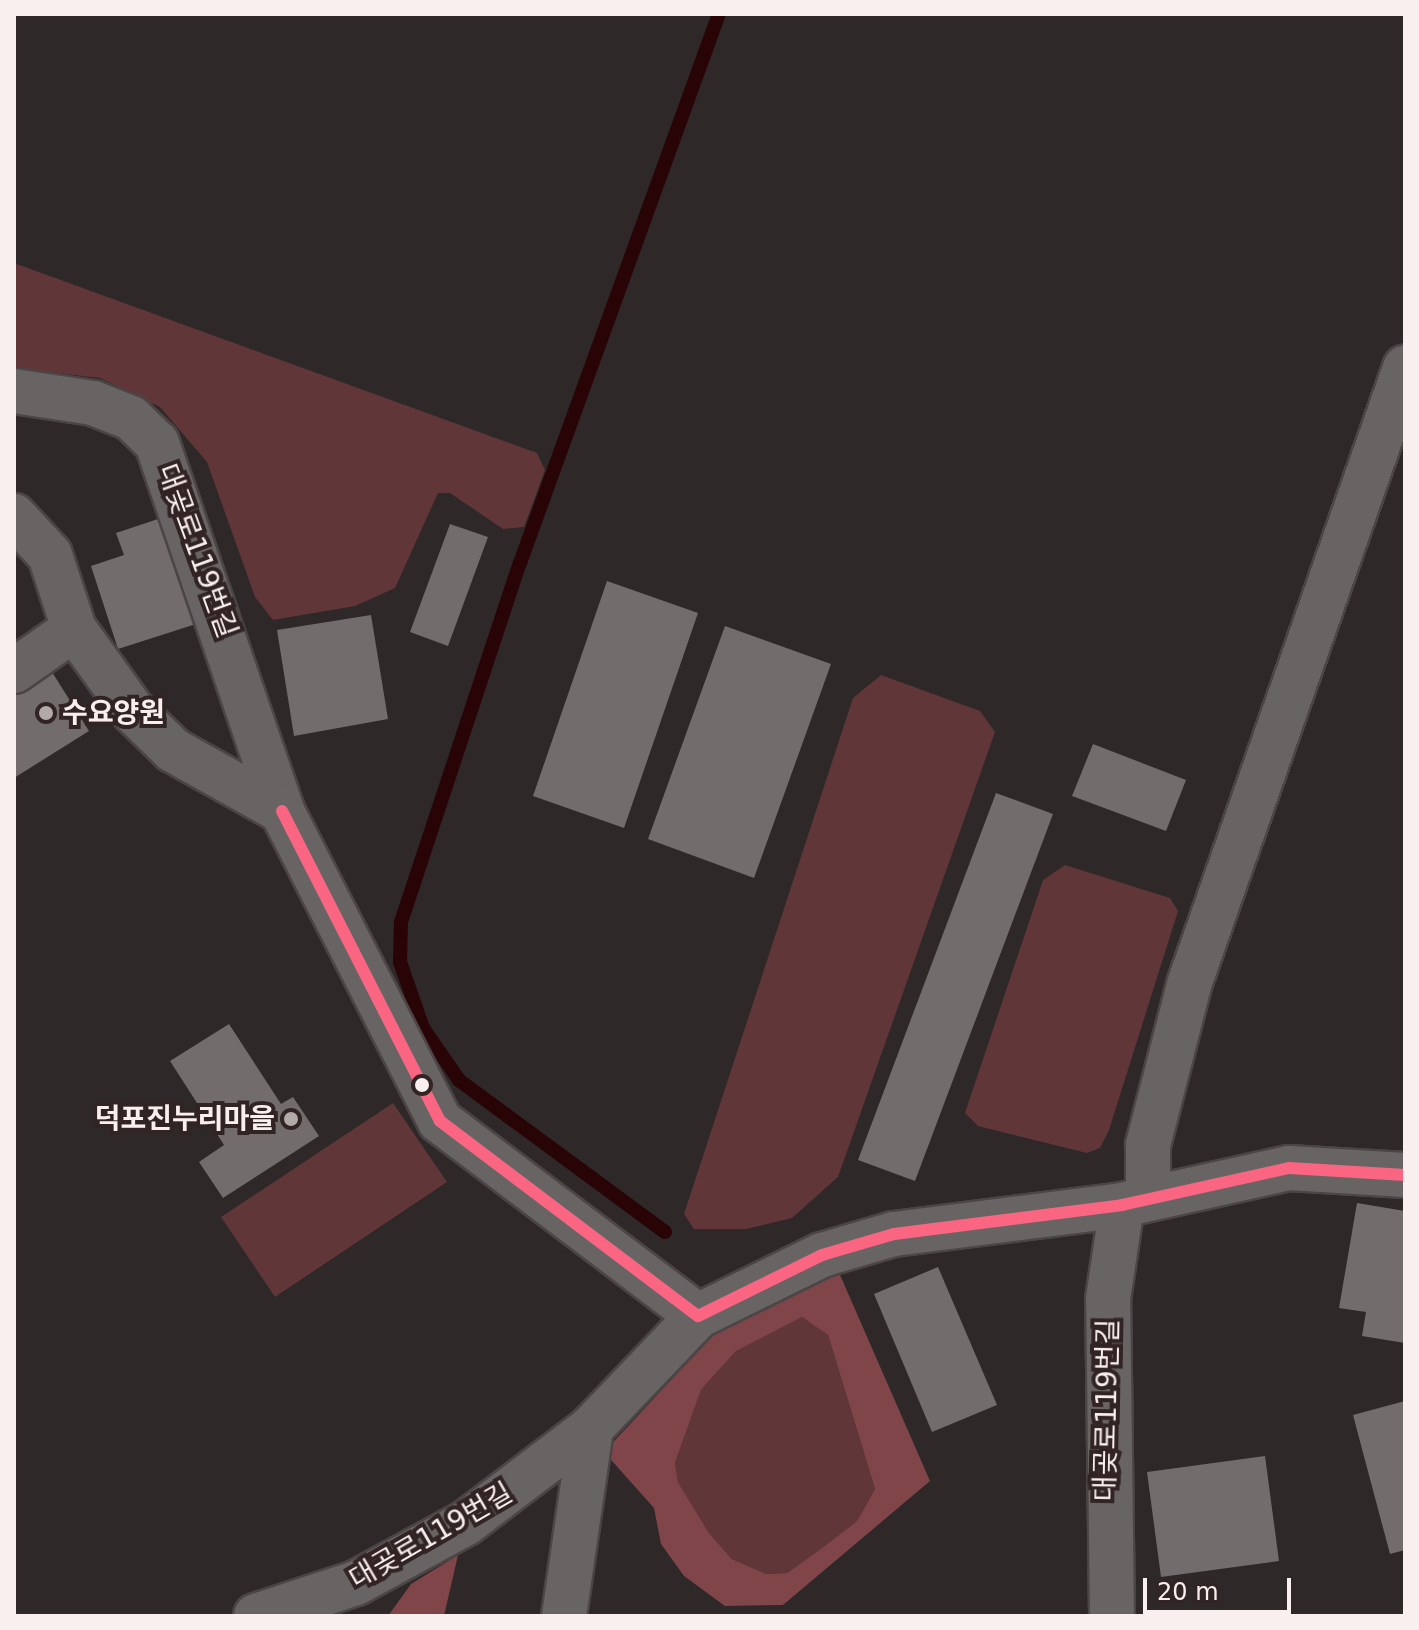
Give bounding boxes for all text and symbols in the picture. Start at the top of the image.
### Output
street label: 대곶로119번길 [150,460,244,642]
place label: 수요양원 [62,696,165,730]
marker: 수요양원 [37,704,55,722]
unlabelled marker [414,1077,430,1093]
place label: 덕포진누리마을 [95,1102,275,1136]
marker: 덕포진누리마을 [282,1110,300,1128]
street label: 대곶로119번길 [1089,1319,1125,1501]
street label: 대곶로119번길 [344,1476,518,1596]
scale bar [1147,1562,1295,1612]
text: 20 m [1157,1578,1219,1606]

